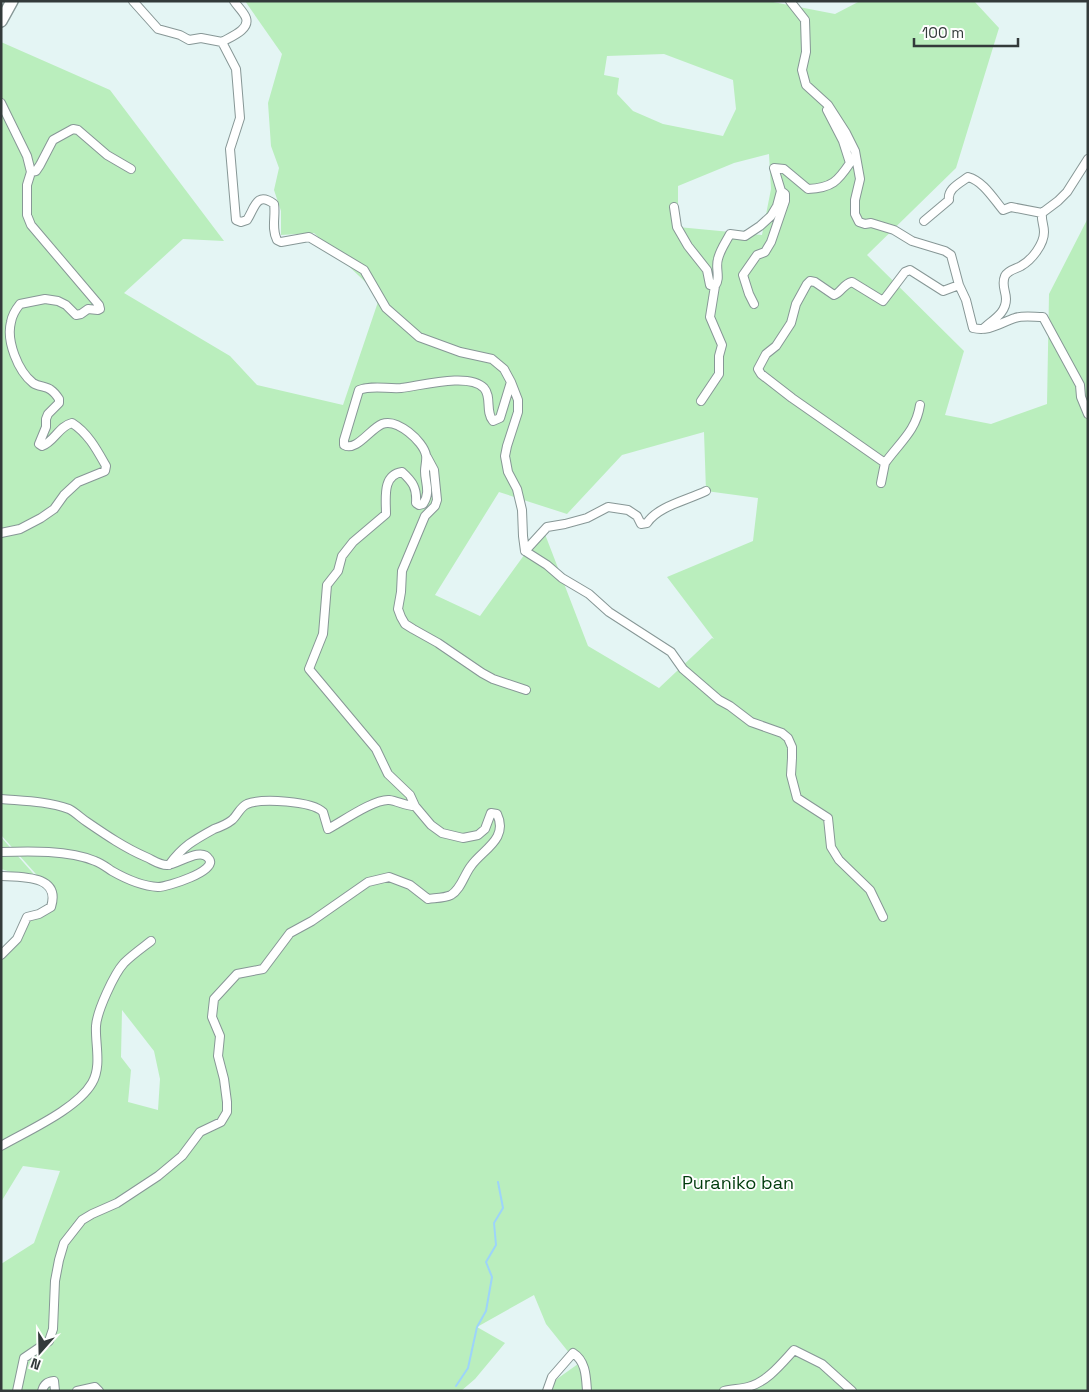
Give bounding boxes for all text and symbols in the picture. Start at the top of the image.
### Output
scale bar [914,15,1018,47]
text: 100 m [922,23,964,42]
park label: Puraniko ban [682,1171,794,1194]
north arrow [15,1327,65,1377]
text: N [28,1354,43,1374]

